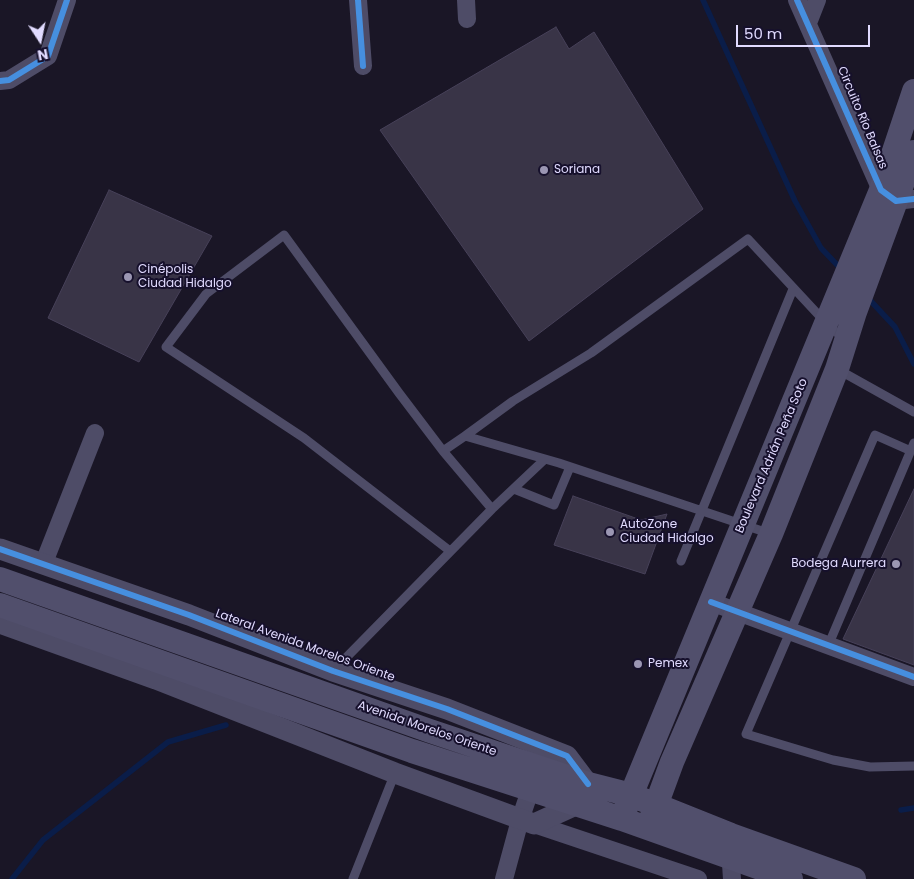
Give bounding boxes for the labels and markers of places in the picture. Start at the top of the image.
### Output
place label: Soriana [554,163,600,177]
marker: Soriana [538,164,550,176]
place label: Cinépolis Ciudad Hidalgo [138,263,232,291]
marker: Cinépolis Ciudad Hidalgo [122,271,134,283]
place label: AutoZone Ciudad Hidalgo [620,518,714,546]
marker: AutoZone Ciudad Hidalgo [604,526,616,538]
place label: Bodega Aurrera [791,557,886,571]
marker: Bodega Aurrera [890,558,902,570]
place label: Pemex [648,657,688,671]
marker: Pemex [632,658,644,670]

